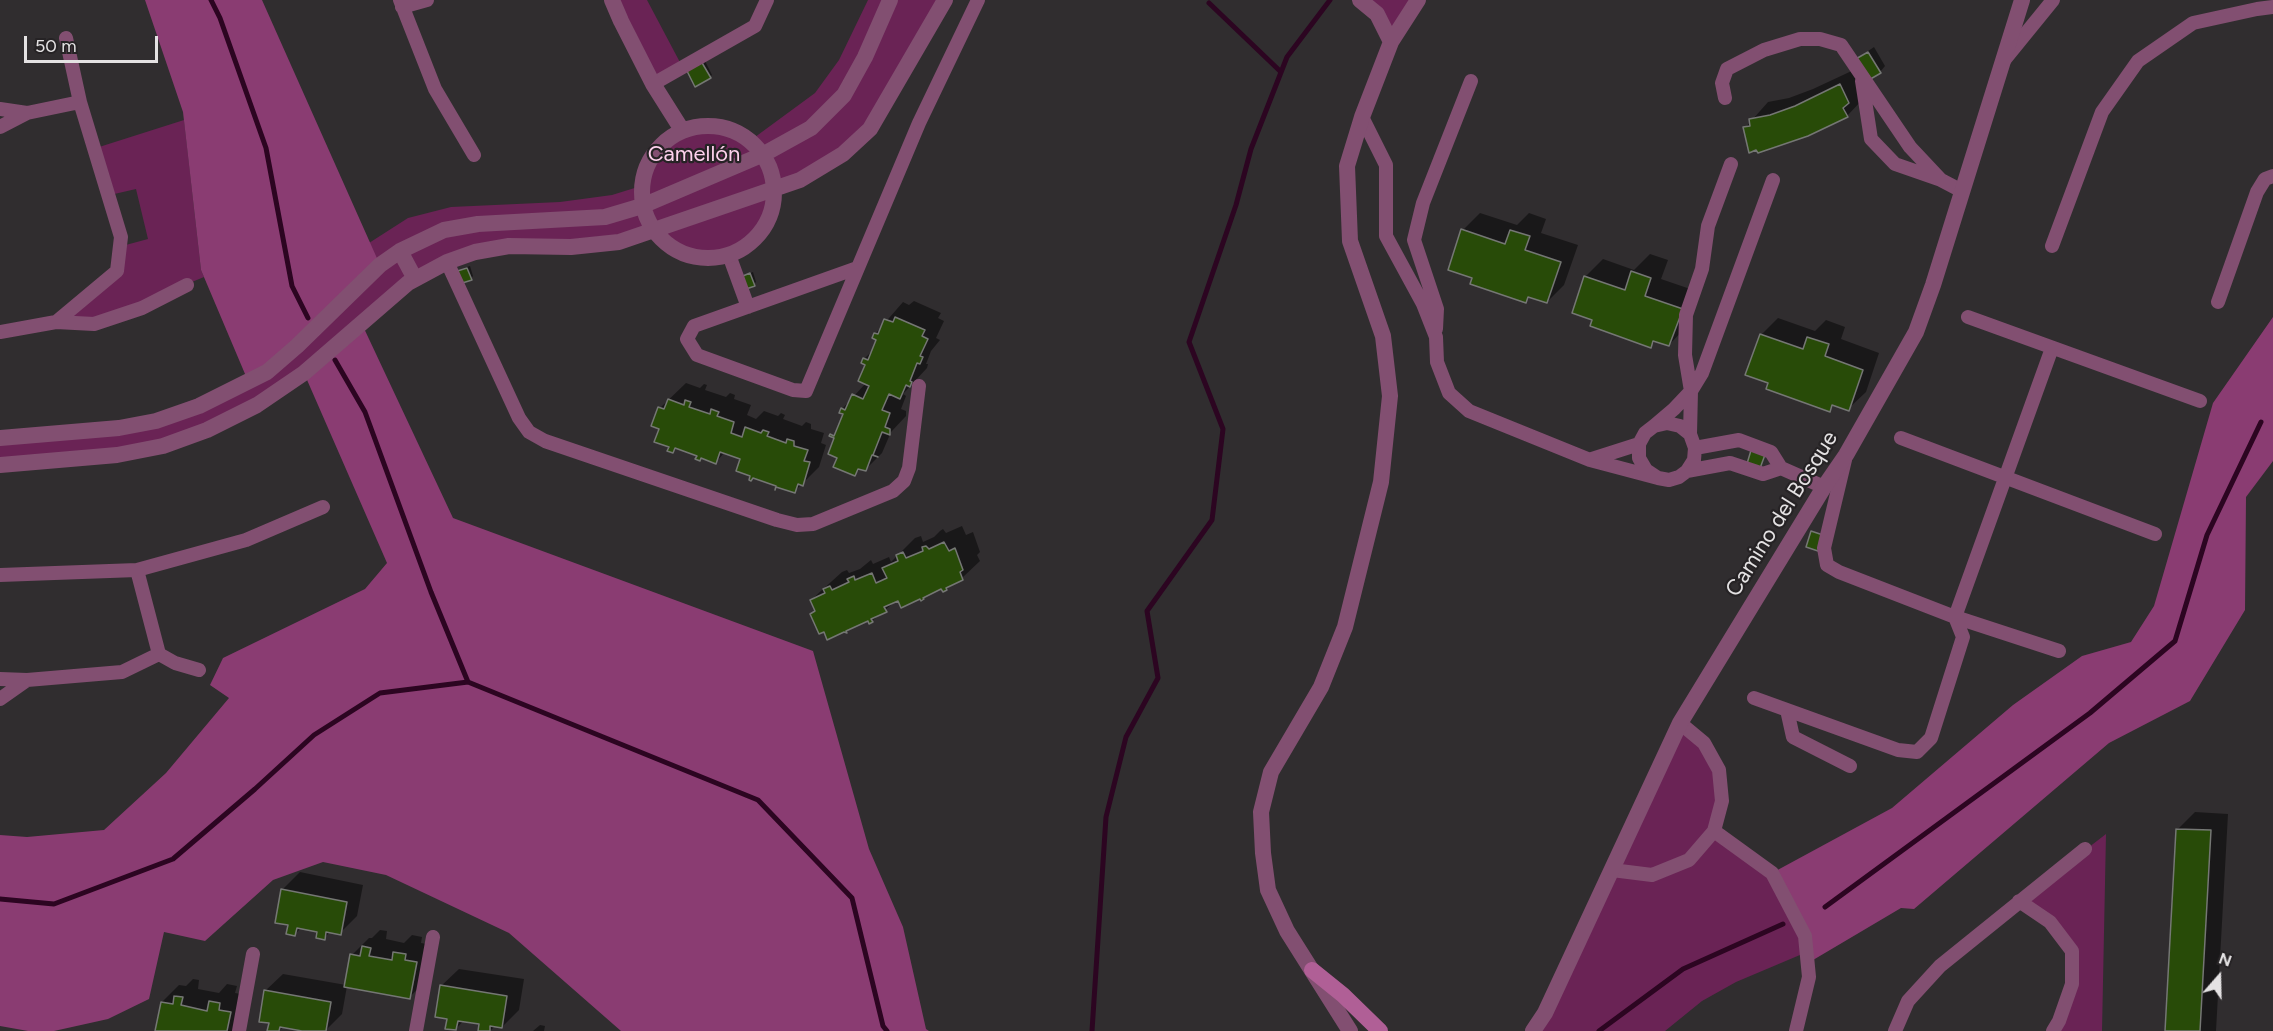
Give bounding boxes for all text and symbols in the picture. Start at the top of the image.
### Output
scale bar [27,24,160,62]
text: 50 m [35,35,77,57]
park label: Camellón [648,142,740,168]
street label: Camino del Bosque [1720,426,1844,602]
north arrow [2189,947,2249,1007]
text: N [2216,949,2234,971]

